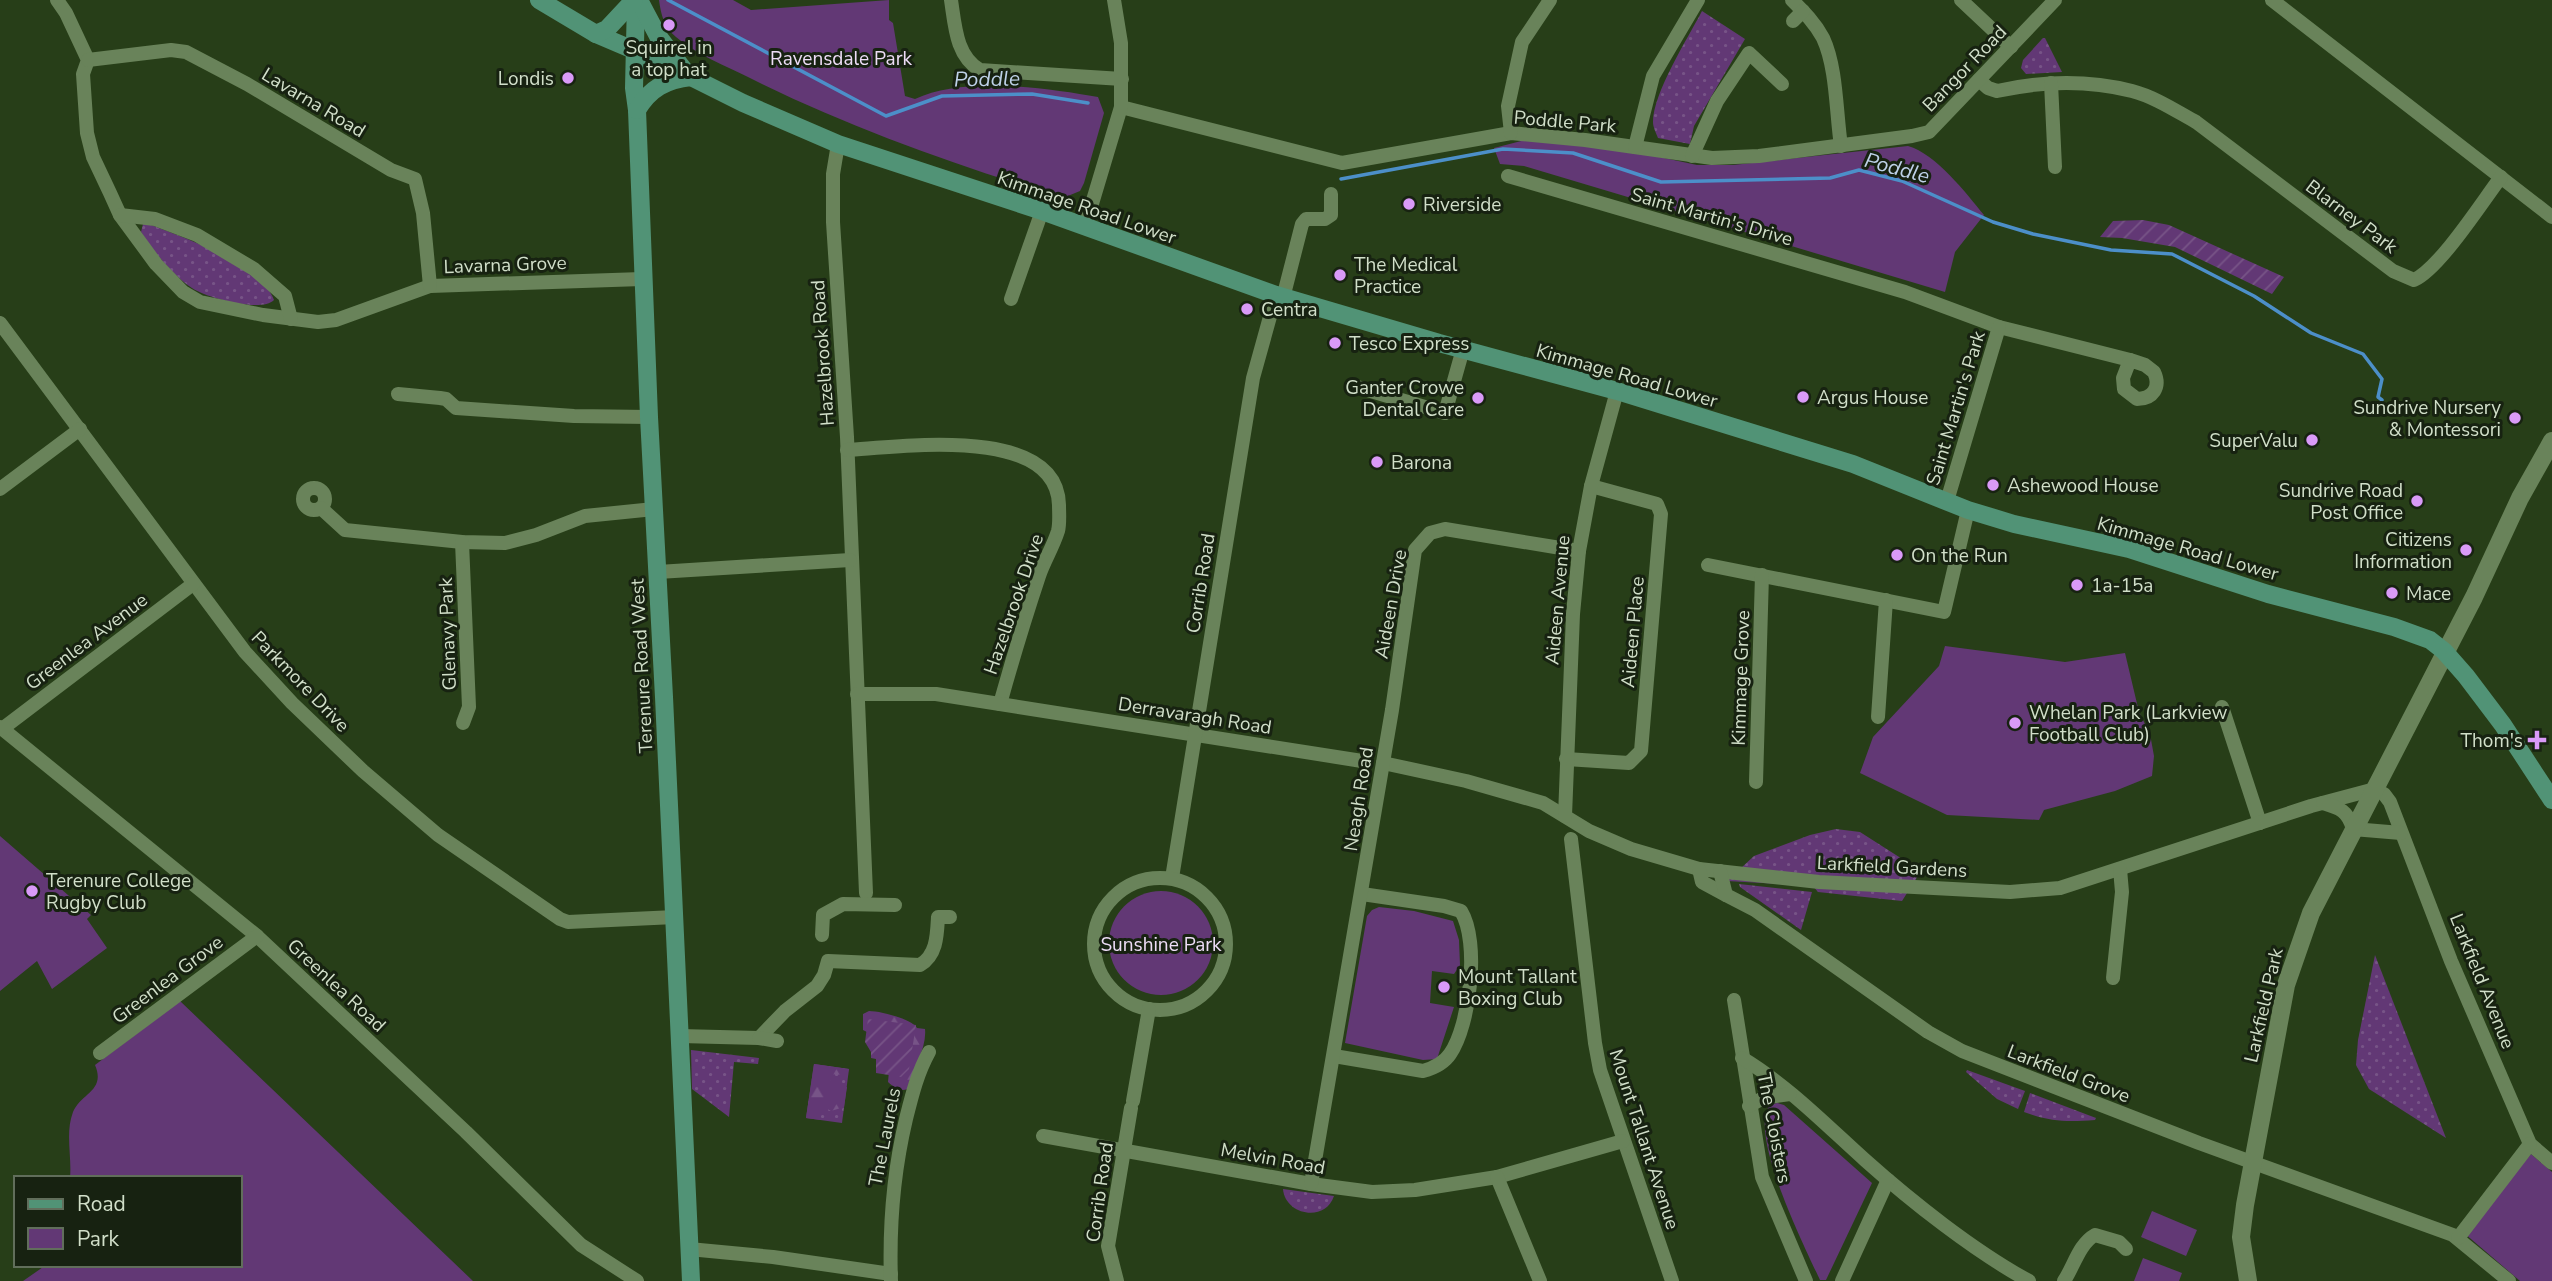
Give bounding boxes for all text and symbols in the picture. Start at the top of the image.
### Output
marker: Squirrel in a top hat [661,17,677,33]
street label: Bangor Road [1917,20,2013,118]
place label: Squirrel in a top hat [625,35,713,83]
park label: Ravensdale Park [770,46,912,72]
street label: Lavarna Road [257,62,370,144]
water label: Poddle [954,64,1020,94]
place label: Londis [498,66,554,92]
marker: Londis [560,70,576,86]
street label: Poddle Park [1513,105,1618,139]
water label: Poddle [1861,146,1933,190]
street label: Kimmage Road Lower [994,165,1180,251]
street label: Blarney Park [2300,174,2403,260]
street label: Saint Martin's Drive [1628,181,1796,253]
place label: Riverside [1423,192,1501,218]
marker: Riverside [1401,196,1417,212]
street label: Lavarna Grove [443,250,567,280]
place label: The Medical Practice [1354,252,1458,300]
marker: The Medical Practice [1332,267,1348,283]
street label: Hazelbrook Road [805,279,841,427]
place label: Centra [1261,297,1317,323]
marker: Centra [1239,301,1255,317]
street label: Saint Martin's Park [1920,327,1992,489]
place label: Tesco Express [1349,331,1469,357]
marker: Tesco Express [1327,335,1343,351]
street label: Kimmage Road Lower [1533,338,1721,414]
place label: Ganter Crowe Dental Care [1345,375,1464,423]
place label: Argus House [1817,385,1928,411]
marker: Argus House [1795,389,1811,405]
marker: Ganter Crowe Dental Care [1470,390,1486,406]
place label: Sundrive Nursery & Montessori [2353,395,2501,443]
marker: Sundrive Nursery & Montessori [2507,410,2523,426]
place label: SuperValu [2209,428,2298,454]
marker: SuperValu [2304,432,2320,448]
place label: Barona [1391,450,1452,476]
marker: Barona [1369,454,1385,470]
place label: Ashewood House [2007,473,2159,499]
marker: Ashewood House [1985,477,2001,493]
place label: Sundrive Road Post Office [2279,478,2403,526]
marker: Sundrive Road Post Office [2409,493,2425,509]
street label: Kimmage Road Lower [2094,511,2282,587]
place label: Citizens Information [2354,527,2452,575]
street label: Hazelbrook Drive [978,531,1050,678]
street label: Corrib Road [1180,531,1222,635]
street label: Aideen Avenue [1539,534,1577,666]
marker: Citizens Information [2458,542,2474,558]
place label: On the Run [1911,543,2008,569]
marker: On the Run [1889,547,1905,563]
street label: Aideen Drive [1369,548,1413,661]
place label: 1a-15a [2091,573,2153,599]
street label: Aideen Place [1615,575,1651,689]
street label: Glenavy Park [433,577,463,691]
marker: 1a-15a [2069,577,2085,593]
street label: Terenure Road West [624,578,660,754]
place label: Mace [2406,581,2451,607]
marker: Mace [2384,585,2400,601]
street label: Greenlea Avenue [20,587,153,696]
street label: Kimmage Grove [1726,610,1756,746]
street label: Parkmore Drive [245,625,355,738]
street label: Derravaragh Road [1116,691,1274,741]
place label: Whelan Park (Larkview Football Club) [2029,700,2228,748]
marker: Whelan Park (Larkview Football Club) [2007,715,2023,731]
place label: Thom's [2461,728,2523,754]
marker: Thom's [2529,732,2545,748]
street label: Neagh Road [1338,745,1380,853]
street label: Larkfield Gardens [1816,850,1968,884]
place label: Terenure College Rugby Club [46,868,191,916]
marker: Terenure College Rugby Club [24,883,40,899]
street label: Larkfield Avenue [2443,910,2521,1053]
street label: Greenlea Grove [107,929,228,1030]
park label: Sunshine Park [1100,932,1222,958]
street label: Greenlea Road [281,933,391,1038]
street label: Larkfield Park [2238,945,2290,1065]
place label: Mount Tallant Boxing Club [1458,964,1577,1012]
marker: Mount Tallant Boxing Club [1436,979,1452,995]
street label: Larkfield Grove [2004,1039,2134,1109]
street label: Mount Tallant Avenue [1603,1046,1685,1233]
street label: The Cloisters [1751,1071,1797,1186]
street label: The Laurels [863,1086,907,1189]
street label: Melvin Road [1218,1137,1327,1181]
street label: Corrib Road [1080,1140,1120,1244]
legend [14,1176,242,1267]
text: Road [77,1190,126,1218]
text: Park [77,1225,119,1253]

